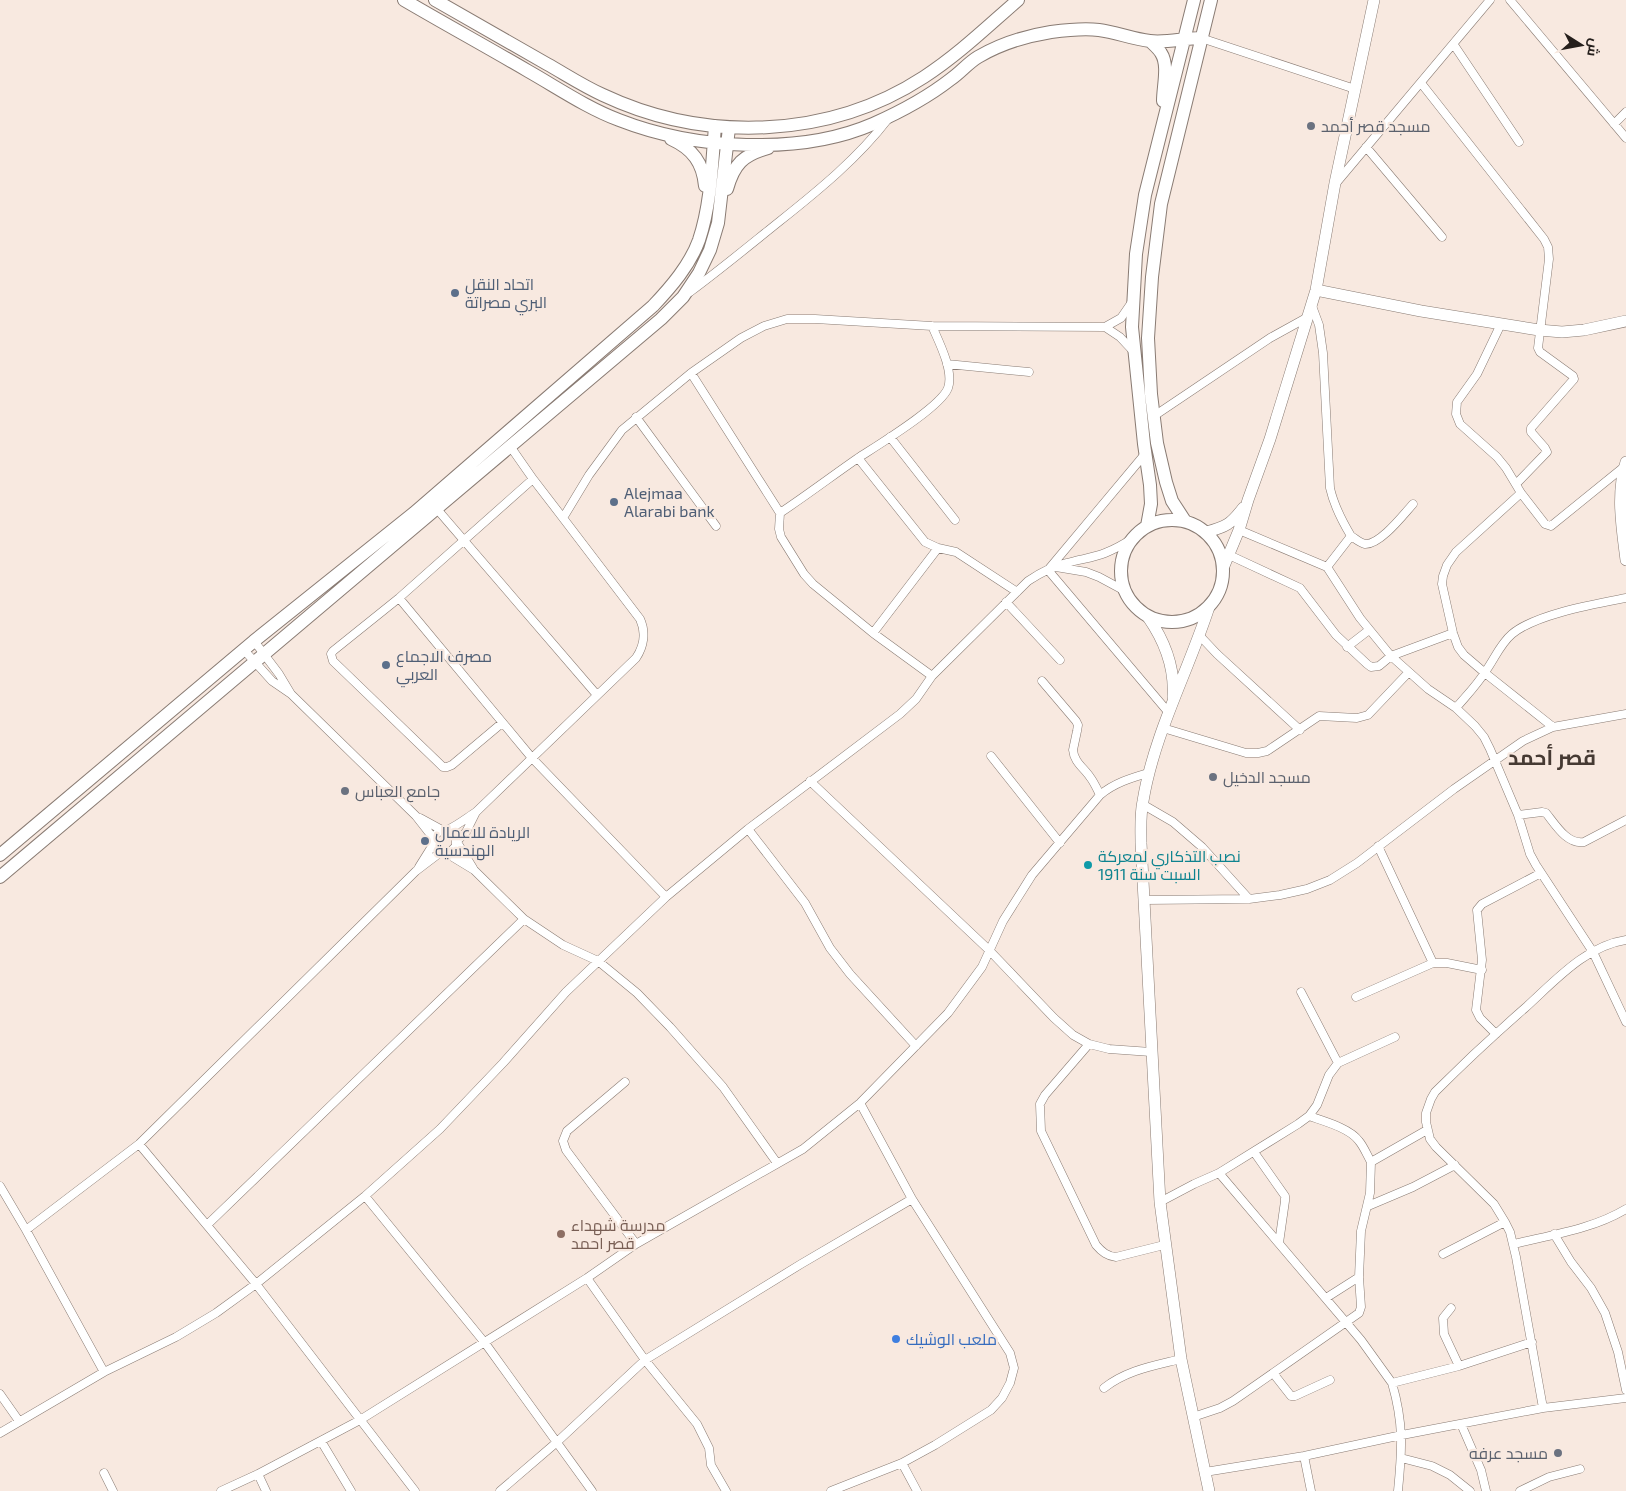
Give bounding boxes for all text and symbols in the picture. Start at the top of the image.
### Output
north arrow [1556,20,1606,70]
text: ش [1583,37,1604,58]
place label: مسجد قصر أحمد [1321,116,1431,136]
marker: مسجد قصر أحمد [1305,120,1317,132]
place label: اتحاد النقل البري مصراتة [465,274,547,316]
marker: اتحاد النقل البري مصراتة [449,287,461,299]
place label: Alejmaa Alarabi bank [624,483,715,520]
marker: Alejmaa Alarabi bank [608,496,620,508]
place label: مصرف الاجماع العربي [396,646,492,688]
marker: مصرف الاجماع العربي [380,659,392,671]
district label: قصر أحمد [1508,744,1596,770]
place label: مسجد الدخيل [1223,767,1311,788]
marker: مسجد الدخيل [1207,771,1219,783]
place label: جامع العباس [355,781,440,803]
marker: جامع العباس [339,785,351,797]
place label: الريادة للاعمال الهندسية [435,822,530,861]
marker: الريادة للاعمال الهندسية [419,835,431,847]
place label: نصب التذكاري لمعركة السبت سنة 1911 [1098,846,1241,884]
marker: نصب التذكاري لمعركة السبت سنة 1911 [1082,859,1094,871]
place label: مدرسة شهداء قصر احمد [571,1215,665,1253]
marker: مدرسة شهداء قصر احمد [555,1228,567,1240]
place label: ملعب الوشيك [906,1329,997,1349]
marker: ملعب الوشيك [890,1333,902,1345]
place label: مسجد عرفه [1469,1443,1548,1463]
marker: مسجد عرفه [1552,1447,1564,1459]

